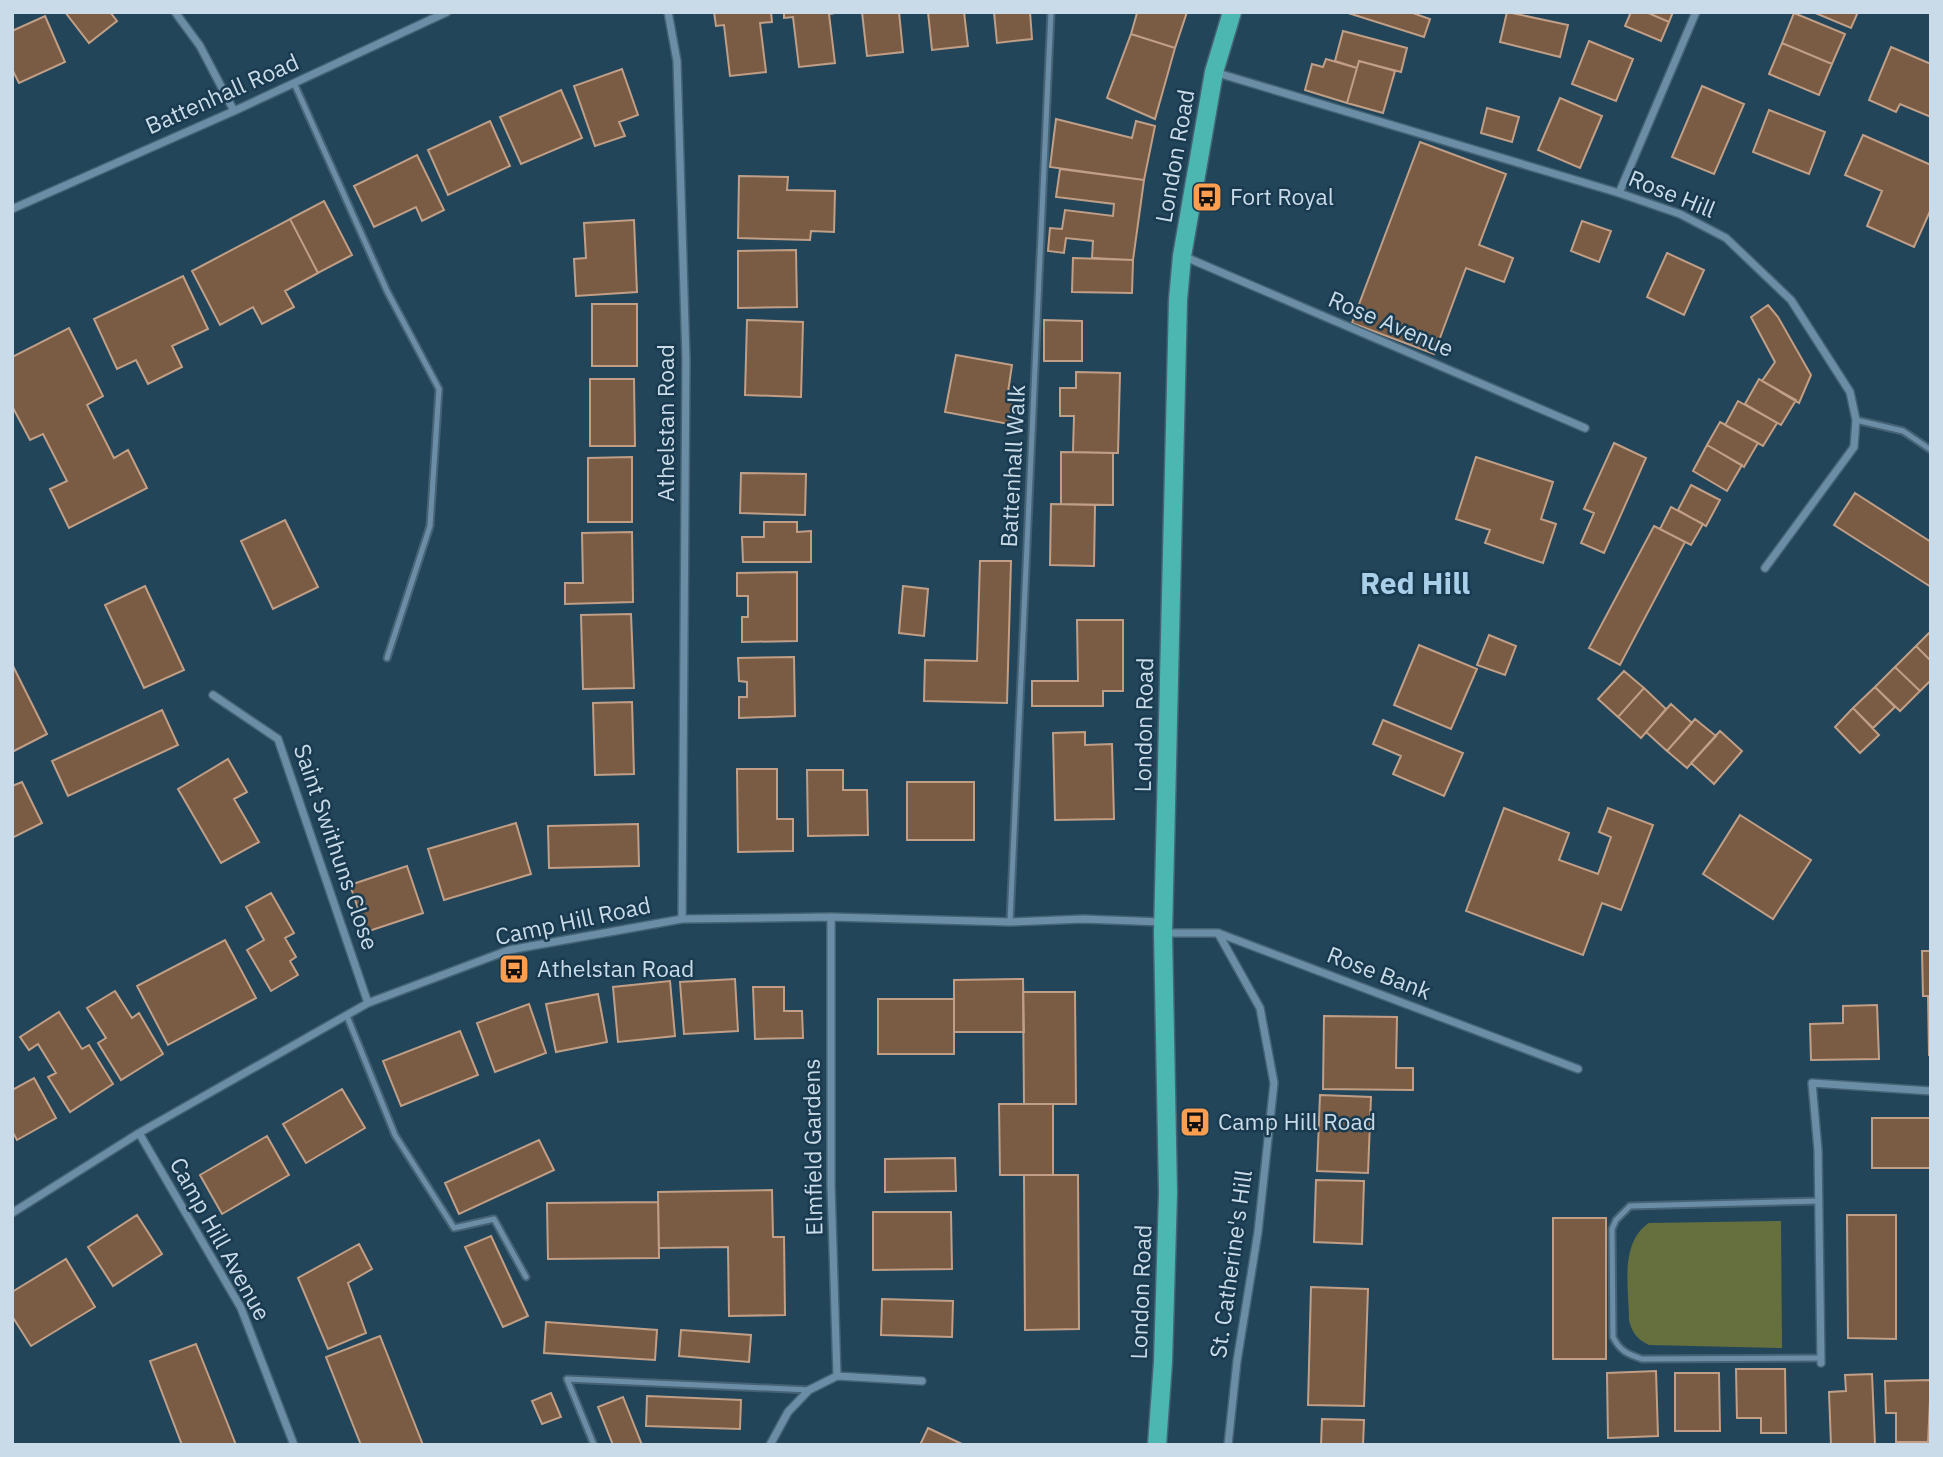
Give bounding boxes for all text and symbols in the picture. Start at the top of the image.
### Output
street label: Battenhall Road [140,46,303,140]
street label: London Road [1148,87,1200,225]
street label: Rose Hill [1625,162,1720,224]
bus stop icon: Fort Royal [1190,180,1224,214]
place label: Fort Royal [1230,181,1334,211]
street label: Rose Avenue [1324,283,1459,363]
street label: Athelstan Road [650,344,680,502]
street label: Battenhall Walk [993,384,1031,548]
district label: Red Hill [1360,563,1470,602]
street label: London Road [1127,657,1159,793]
street label: Saint Swithuns Close [288,740,386,954]
street label: Camp Hill Road [492,889,653,951]
street label: Rose Bank [1323,939,1436,1006]
bus stop icon: Athelstan Road [497,952,531,986]
place label: Athelstan Road [537,953,694,983]
street label: Elmfield Gardens [795,1058,829,1236]
bus stop icon: Camp Hill Road [1178,1105,1212,1139]
place label: Camp Hill Road [1218,1106,1376,1136]
street label: Camp Hill Avenue [164,1152,278,1325]
street label: St. Catherine's Hill [1202,1168,1258,1360]
street label: London Road [1123,1224,1157,1360]

